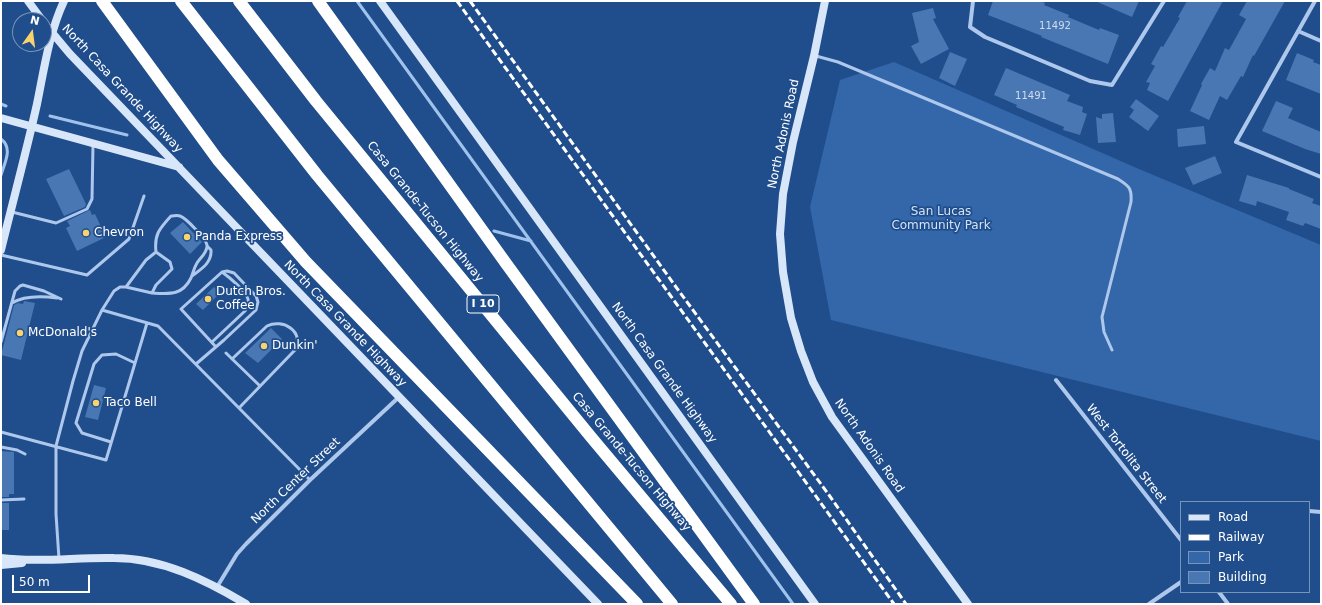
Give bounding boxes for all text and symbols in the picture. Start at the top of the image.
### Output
north arrow [12,12,52,52]
text: N [29,13,41,28]
house number: 11492 [1039,20,1071,32]
street label: North Casa Grande Highway [59,22,185,156]
street label: North Adonis Road [765,78,803,190]
house number: 11491 [1015,90,1047,102]
street label: Casa Grande-Tucson Highway [364,139,486,285]
park label: San Lucas Community Park [891,205,991,233]
place label: Chevron [94,226,144,240]
marker: Chevron [81,228,91,238]
place label: Panda Express [195,230,282,244]
marker: Panda Express [182,232,192,242]
street label: North Casa Grande Highway [281,258,409,390]
place label: Dutch Bros. Coffee [216,285,286,313]
marker: Dutch Bros. Coffee [203,294,213,304]
road number: I 10 [467,295,499,313]
street label: North Casa Grande Highway [608,300,720,446]
place label: McDonald's [28,326,97,340]
marker: McDonald's [15,328,25,338]
place label: Dunkin' [272,339,318,353]
marker: Dunkin' [259,341,269,351]
street label: Casa Grande-Tucson Highway [569,390,693,534]
place label: Taco Bell [104,396,157,410]
street label: North Adonis Road [831,396,907,496]
marker: Taco Bell [91,398,101,408]
street label: West Tortolita Street [1083,402,1169,506]
street label: North Center Street [249,435,343,527]
legend [1180,501,1310,593]
text: Road [1218,510,1248,524]
text: Railway [1218,530,1264,544]
text: Park [1218,550,1244,564]
scale bar [14,567,92,593]
text: Building [1218,570,1267,584]
text: 50 m [19,575,50,589]

